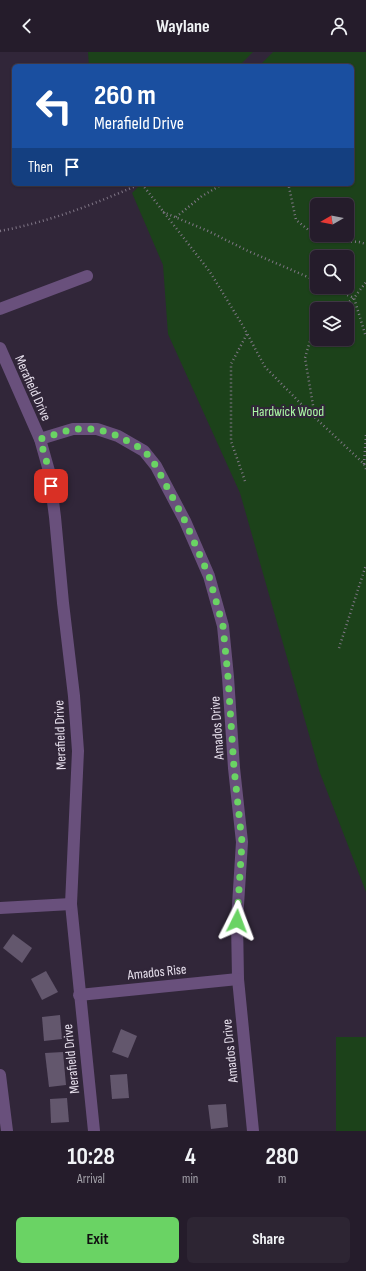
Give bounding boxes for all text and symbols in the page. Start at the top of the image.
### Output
icon: back [16,15,38,37]
icon: person [328,15,350,37]
text: Waylane [156,16,210,37]
text: 260 m [94,79,156,112]
icon: left [28,80,80,132]
text: Merafield Drive [94,113,184,134]
icon: arrive [61,156,83,178]
text: Then [28,158,53,177]
north arrow [310,198,354,242]
map controls [310,198,354,346]
button: search [310,250,354,294]
button: layers [310,302,354,346]
street label: Merafield Drive [11,353,55,423]
park label: Hardwick Wood [252,403,324,420]
pin [34,469,68,503]
icon: arrive [40,475,62,497]
street label: Amados Drive [206,695,228,762]
street label: Merafield Drive [50,700,70,770]
position arrow [216,900,258,942]
street label: Amados Rise [126,960,187,984]
street label: Amados Drive [218,1018,242,1085]
street label: Merafield Drive [59,1023,83,1095]
text: 10:28 [67,1142,115,1171]
text: 4 [185,1142,196,1171]
text: 280 [266,1142,299,1171]
text: Arrival [77,1171,105,1187]
text: min [182,1171,198,1187]
text: m [278,1171,286,1187]
button: Exit [16,1217,179,1263]
button: Share [187,1217,350,1263]

